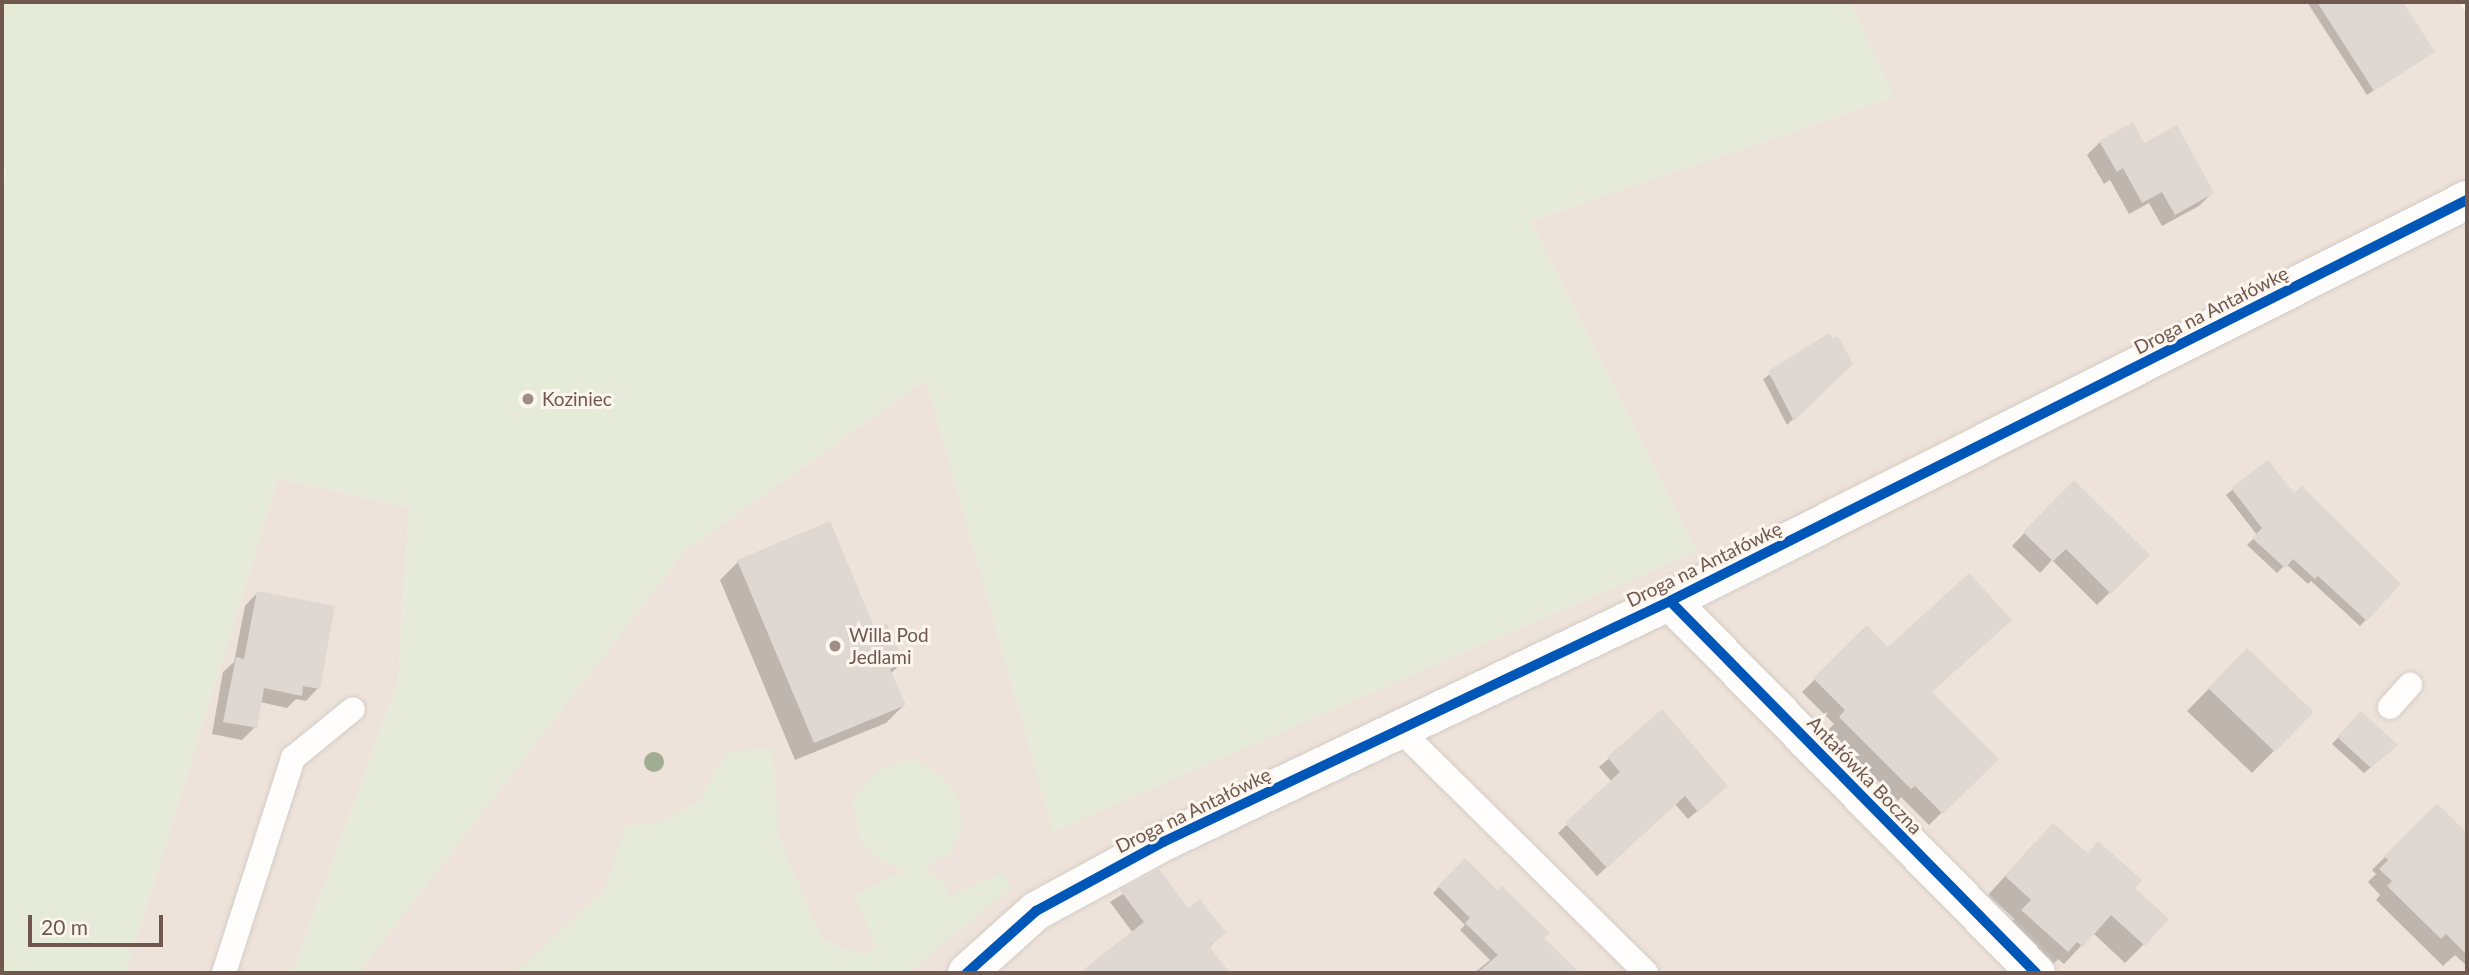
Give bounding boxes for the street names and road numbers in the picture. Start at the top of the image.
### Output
street label: Droga na Antałówkę [2130,261,2292,359]
street label: Droga na Antałówkę [1622,516,1786,612]
street label: Antałówka Boczna [1803,711,1927,839]
street label: Droga na Antałówkę [1111,762,1275,858]

